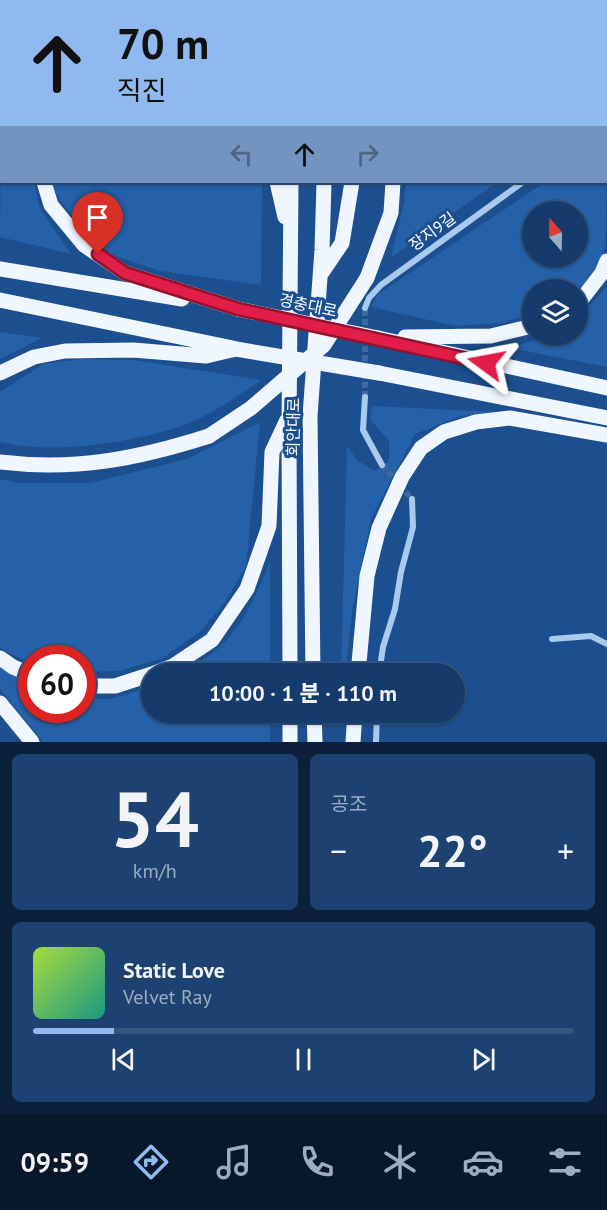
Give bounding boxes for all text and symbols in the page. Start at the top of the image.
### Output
text: 70 m [117,16,209,71]
icon: ahead [18,24,96,102]
text: 직진 [117,73,167,107]
icon: left [225,138,258,171]
icon: ahead [288,138,321,171]
icon: right [351,138,384,171]
pin [72,192,123,254]
icon: arrive [81,201,114,234]
north arrow [522,201,588,267]
map controls [522,201,588,345]
street label: 장지9길 [405,207,459,255]
button: layers [522,279,588,345]
street label: 경충대로 [277,289,339,321]
position arrow [454,331,518,395]
street label: 회안대로 [282,397,304,457]
speed limit sign: 60 [18,645,96,723]
text: 10:00 · 1 분 · 110 m [209,679,397,707]
text: 54 [111,768,199,869]
text: 공조 [331,791,367,817]
text: 22° [417,821,488,879]
text: − [331,829,347,872]
text: + [557,829,574,872]
text: km/h [133,858,177,884]
text: Static Love [123,956,225,984]
text: Velvet Ray [123,984,212,1010]
icon: previous [107,1043,140,1076]
icon: pause [287,1043,320,1076]
icon: next [467,1043,500,1076]
icon: directions [130,1141,172,1183]
icon: music [213,1141,255,1183]
icon: phone [296,1141,338,1183]
icon: climate [379,1141,421,1183]
icon: car [462,1141,504,1183]
icon: filters [544,1141,586,1183]
text: 09:59 [20,1145,89,1179]

